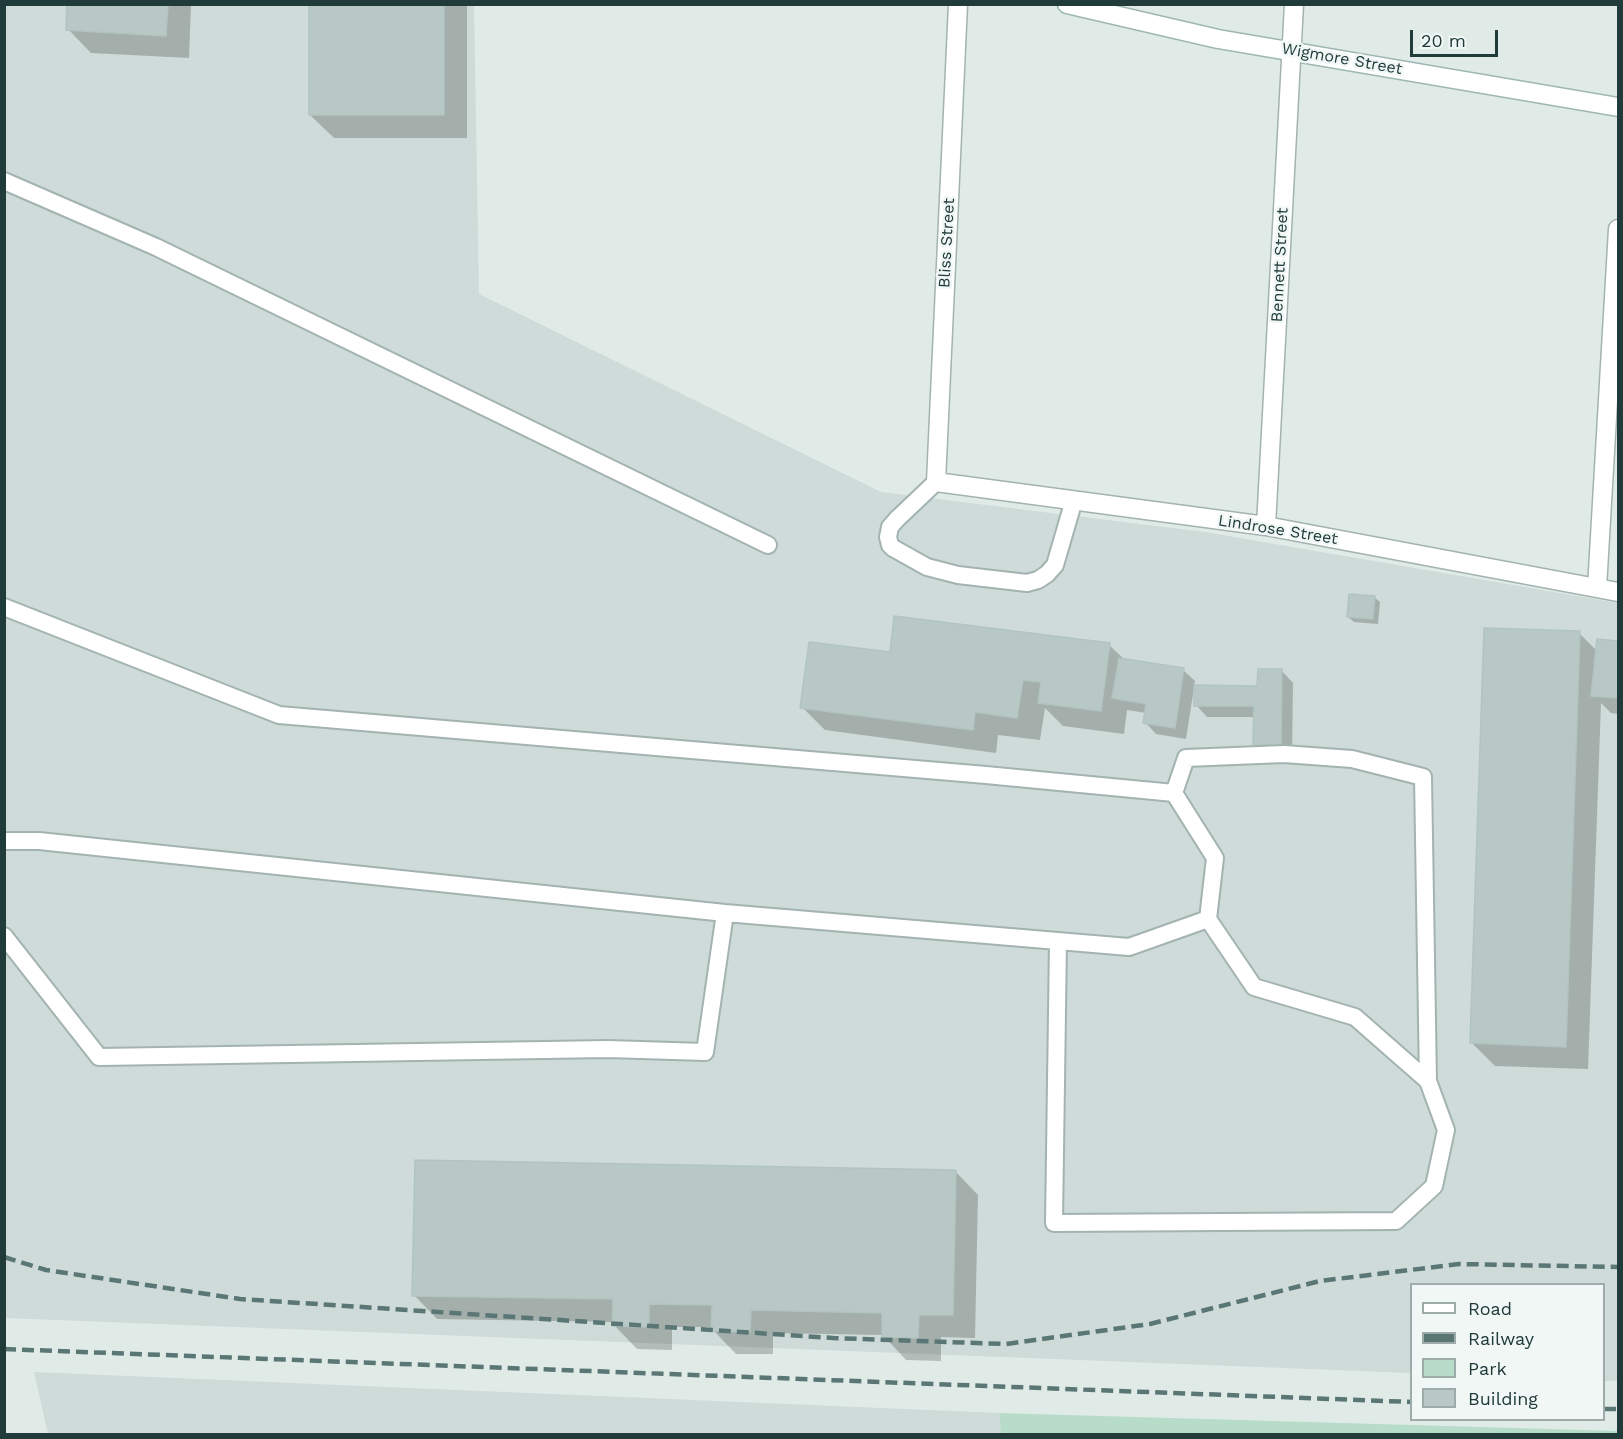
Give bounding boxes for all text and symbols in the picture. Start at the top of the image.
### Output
scale bar [1413,18,1502,56]
text: 20 m [1421,30,1466,51]
street label: Wigmore Street [1280,39,1404,79]
street label: Bliss Street [935,198,959,288]
street label: Bennett Street [1267,207,1293,323]
street label: Lindrose Street [1217,511,1339,549]
legend [1410,1283,1605,1421]
text: Road [1468,1298,1512,1319]
text: Railway [1468,1328,1534,1349]
text: Park [1468,1358,1507,1379]
text: Building [1468,1388,1538,1409]

